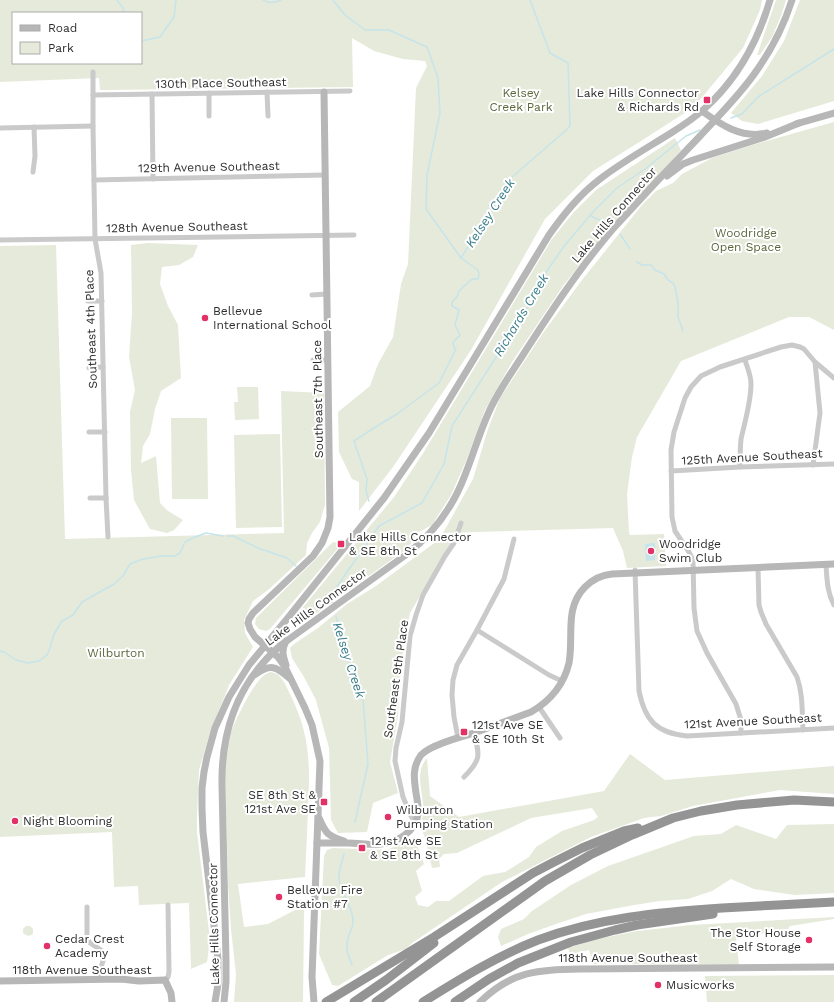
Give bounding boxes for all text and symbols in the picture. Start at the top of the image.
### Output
legend [12,12,142,64]
text: Road [48,21,77,35]
text: Park [48,41,74,55]
street label: 130th Place Southeast [155,75,287,91]
park label: Kelsey Creek Park [489,86,553,114]
place label: Lake Hills Connector & Richards Rd [577,86,699,114]
marker: Lake Hills Connector & Richards Rd [702,95,712,105]
street label: 129th Avenue Southeast [138,159,280,175]
street label: Lake Hills Connector [569,164,659,266]
water label: Kelsey Creek [462,175,518,250]
street label: 128th Avenue Southeast [106,219,248,235]
park label: Woodridge Open Space [711,226,781,254]
street label: Southeast 4th Place [82,269,100,389]
water label: Richards Creek [490,270,552,359]
place label: Bellevue International School [213,304,332,332]
marker: Bellevue International School [200,313,210,323]
street label: Southeast 7th Place [310,340,326,458]
street label: 125th Avenue Southeast [681,446,823,468]
place label: Lake Hills Connector & SE 8th St [349,530,471,558]
place label: Woodridge Swim Club [659,537,722,565]
marker: Lake Hills Connector & SE 8th St [336,539,346,549]
marker: Woodridge Swim Club [646,546,656,556]
street label: Lake Hills Connector [262,565,370,649]
street label: Southeast 9th Place [381,619,411,739]
water label: Kelsey Creek [330,620,369,701]
park label: Wilburton [87,646,145,660]
street label: 121st Avenue Southeast [684,710,822,732]
place label: 121st Ave SE & SE 10th St [472,718,544,746]
marker: 121st Ave SE & SE 10th St [459,727,469,737]
place label: SE 8th St & 121st Ave SE [245,788,317,816]
marker: SE 8th St & 121st Ave SE [319,797,329,807]
place label: Wilburton Pumping Station [396,803,493,831]
marker: Wilburton Pumping Station [383,812,393,822]
place label: Night Blooming [23,814,113,828]
marker: Night Blooming [10,816,20,826]
place label: 121st Ave SE & SE 8th St [370,834,442,862]
marker: 121st Ave SE & SE 8th St [357,843,367,853]
street label: Lake Hills Connector [206,863,222,985]
place label: Bellevue Fire Station #7 [287,883,363,911]
marker: Bellevue Fire Station #7 [274,892,284,902]
place label: The Stor House Self Storage [710,926,801,954]
place label: Cedar Crest Academy [55,932,124,960]
marker: The Stor House Self Storage [804,935,814,945]
marker: Cedar Crest Academy [42,941,52,951]
street label: 118th Avenue Southeast [558,951,698,965]
street label: 118th Avenue Southeast [12,963,152,977]
place label: Musicworks [666,978,735,992]
marker: Musicworks [653,980,663,990]

